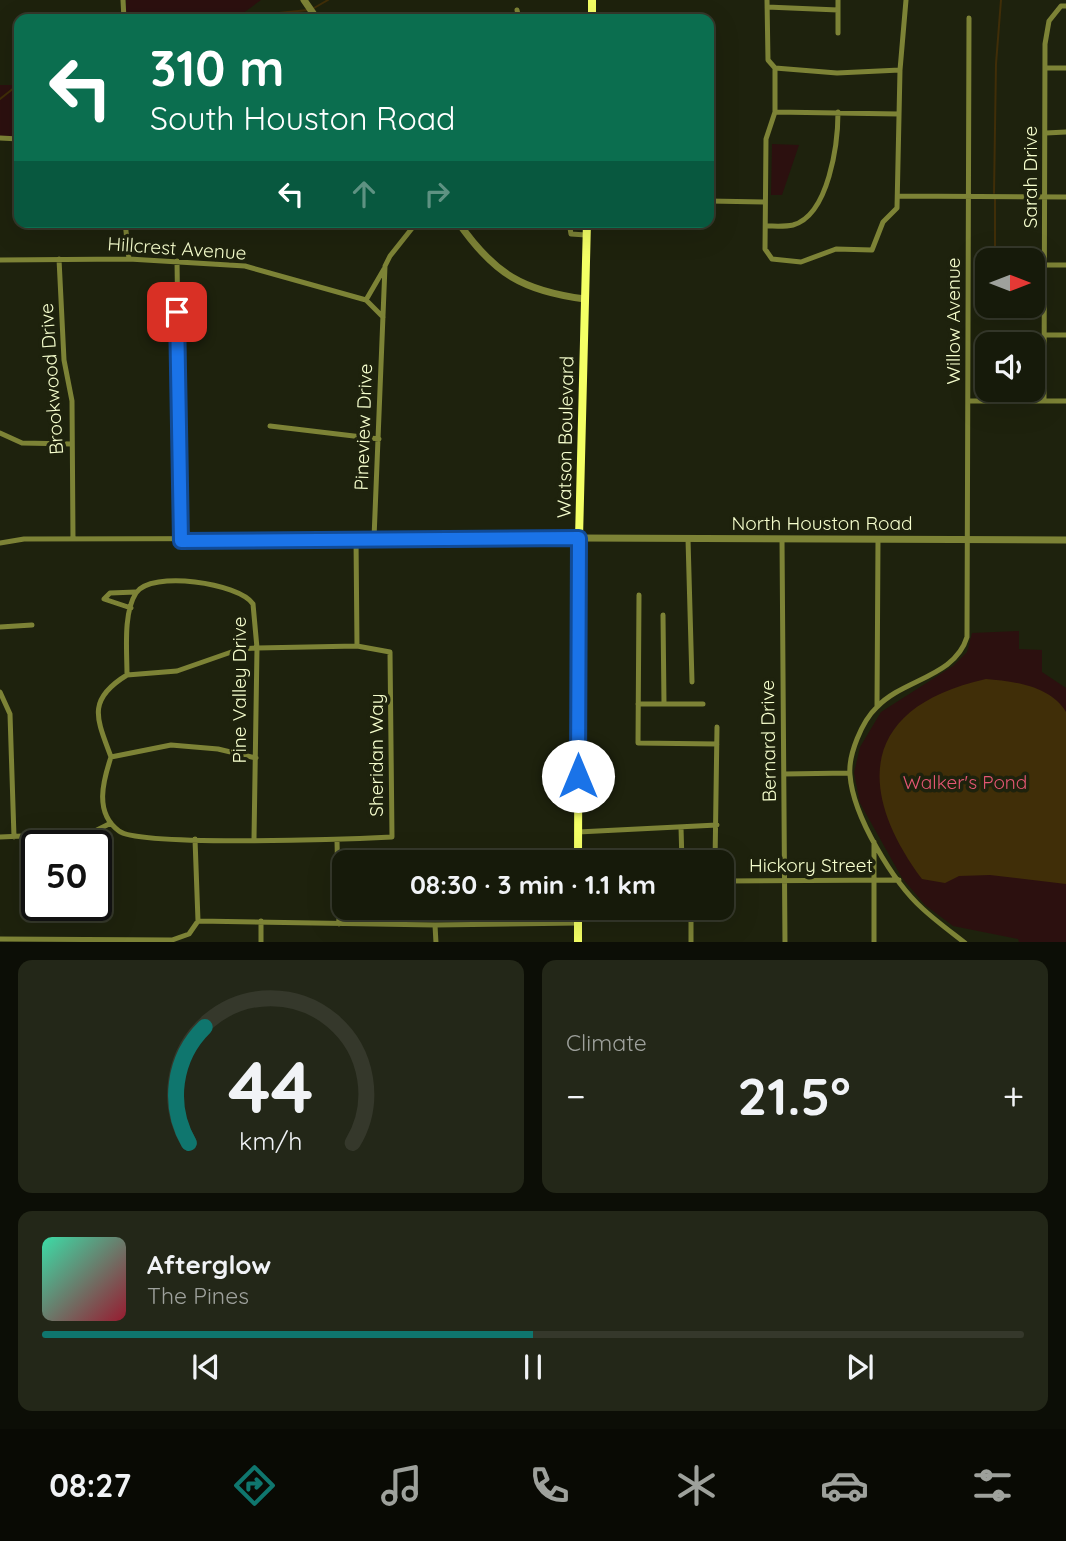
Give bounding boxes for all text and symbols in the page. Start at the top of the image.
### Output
text: 310 m [150,37,284,98]
icon: left [35,42,126,133]
text: South Houston Road [150,98,456,138]
street label: Sarah Drive [1018,126,1042,228]
icon: left [272,175,310,213]
icon: ahead [345,175,383,213]
icon: right [418,175,456,213]
street label: Hillcrest Avenue [107,231,247,265]
north arrow [975,248,1045,318]
map controls [975,248,1045,402]
street label: Willow Avenue [941,258,965,384]
pin [147,282,207,342]
icon: arrive [158,293,196,331]
street label: Brookwood Drive [34,302,68,456]
button: sound [975,332,1045,402]
street label: Watson Boulevard [552,356,578,518]
street label: Pineview Drive [349,363,377,491]
street label: North Houston Road [731,511,913,535]
street label: Pine Valley Drive [227,616,251,764]
street label: Bernard Drive [755,680,781,802]
street label: Sheridan Way [364,693,388,817]
position arrow [541,739,615,813]
park label: Walker's Pond [903,770,1027,794]
speed limit sign: 50 [21,830,112,921]
street label: Hickory Street [749,853,873,877]
text: 08:30 · 3 min · 1.1 km [410,868,656,901]
text: Climate [566,1028,647,1057]
text: 44 [228,1040,314,1131]
text: 21.5° [738,1063,851,1128]
text: − [566,1072,586,1120]
text: + [1003,1072,1024,1120]
text: km/h [239,1124,303,1155]
text: Afterglow [147,1248,271,1281]
text: The Pines [147,1281,249,1310]
icon: previous [187,1348,225,1386]
icon: pause [514,1348,552,1386]
icon: next [841,1348,879,1386]
icon: directions [230,1461,279,1510]
icon: music [377,1461,426,1510]
icon: phone [525,1461,574,1510]
icon: climate [672,1461,721,1510]
icon: car [820,1461,869,1510]
icon: filters [968,1461,1017,1510]
text: 08:27 [49,1465,131,1505]

